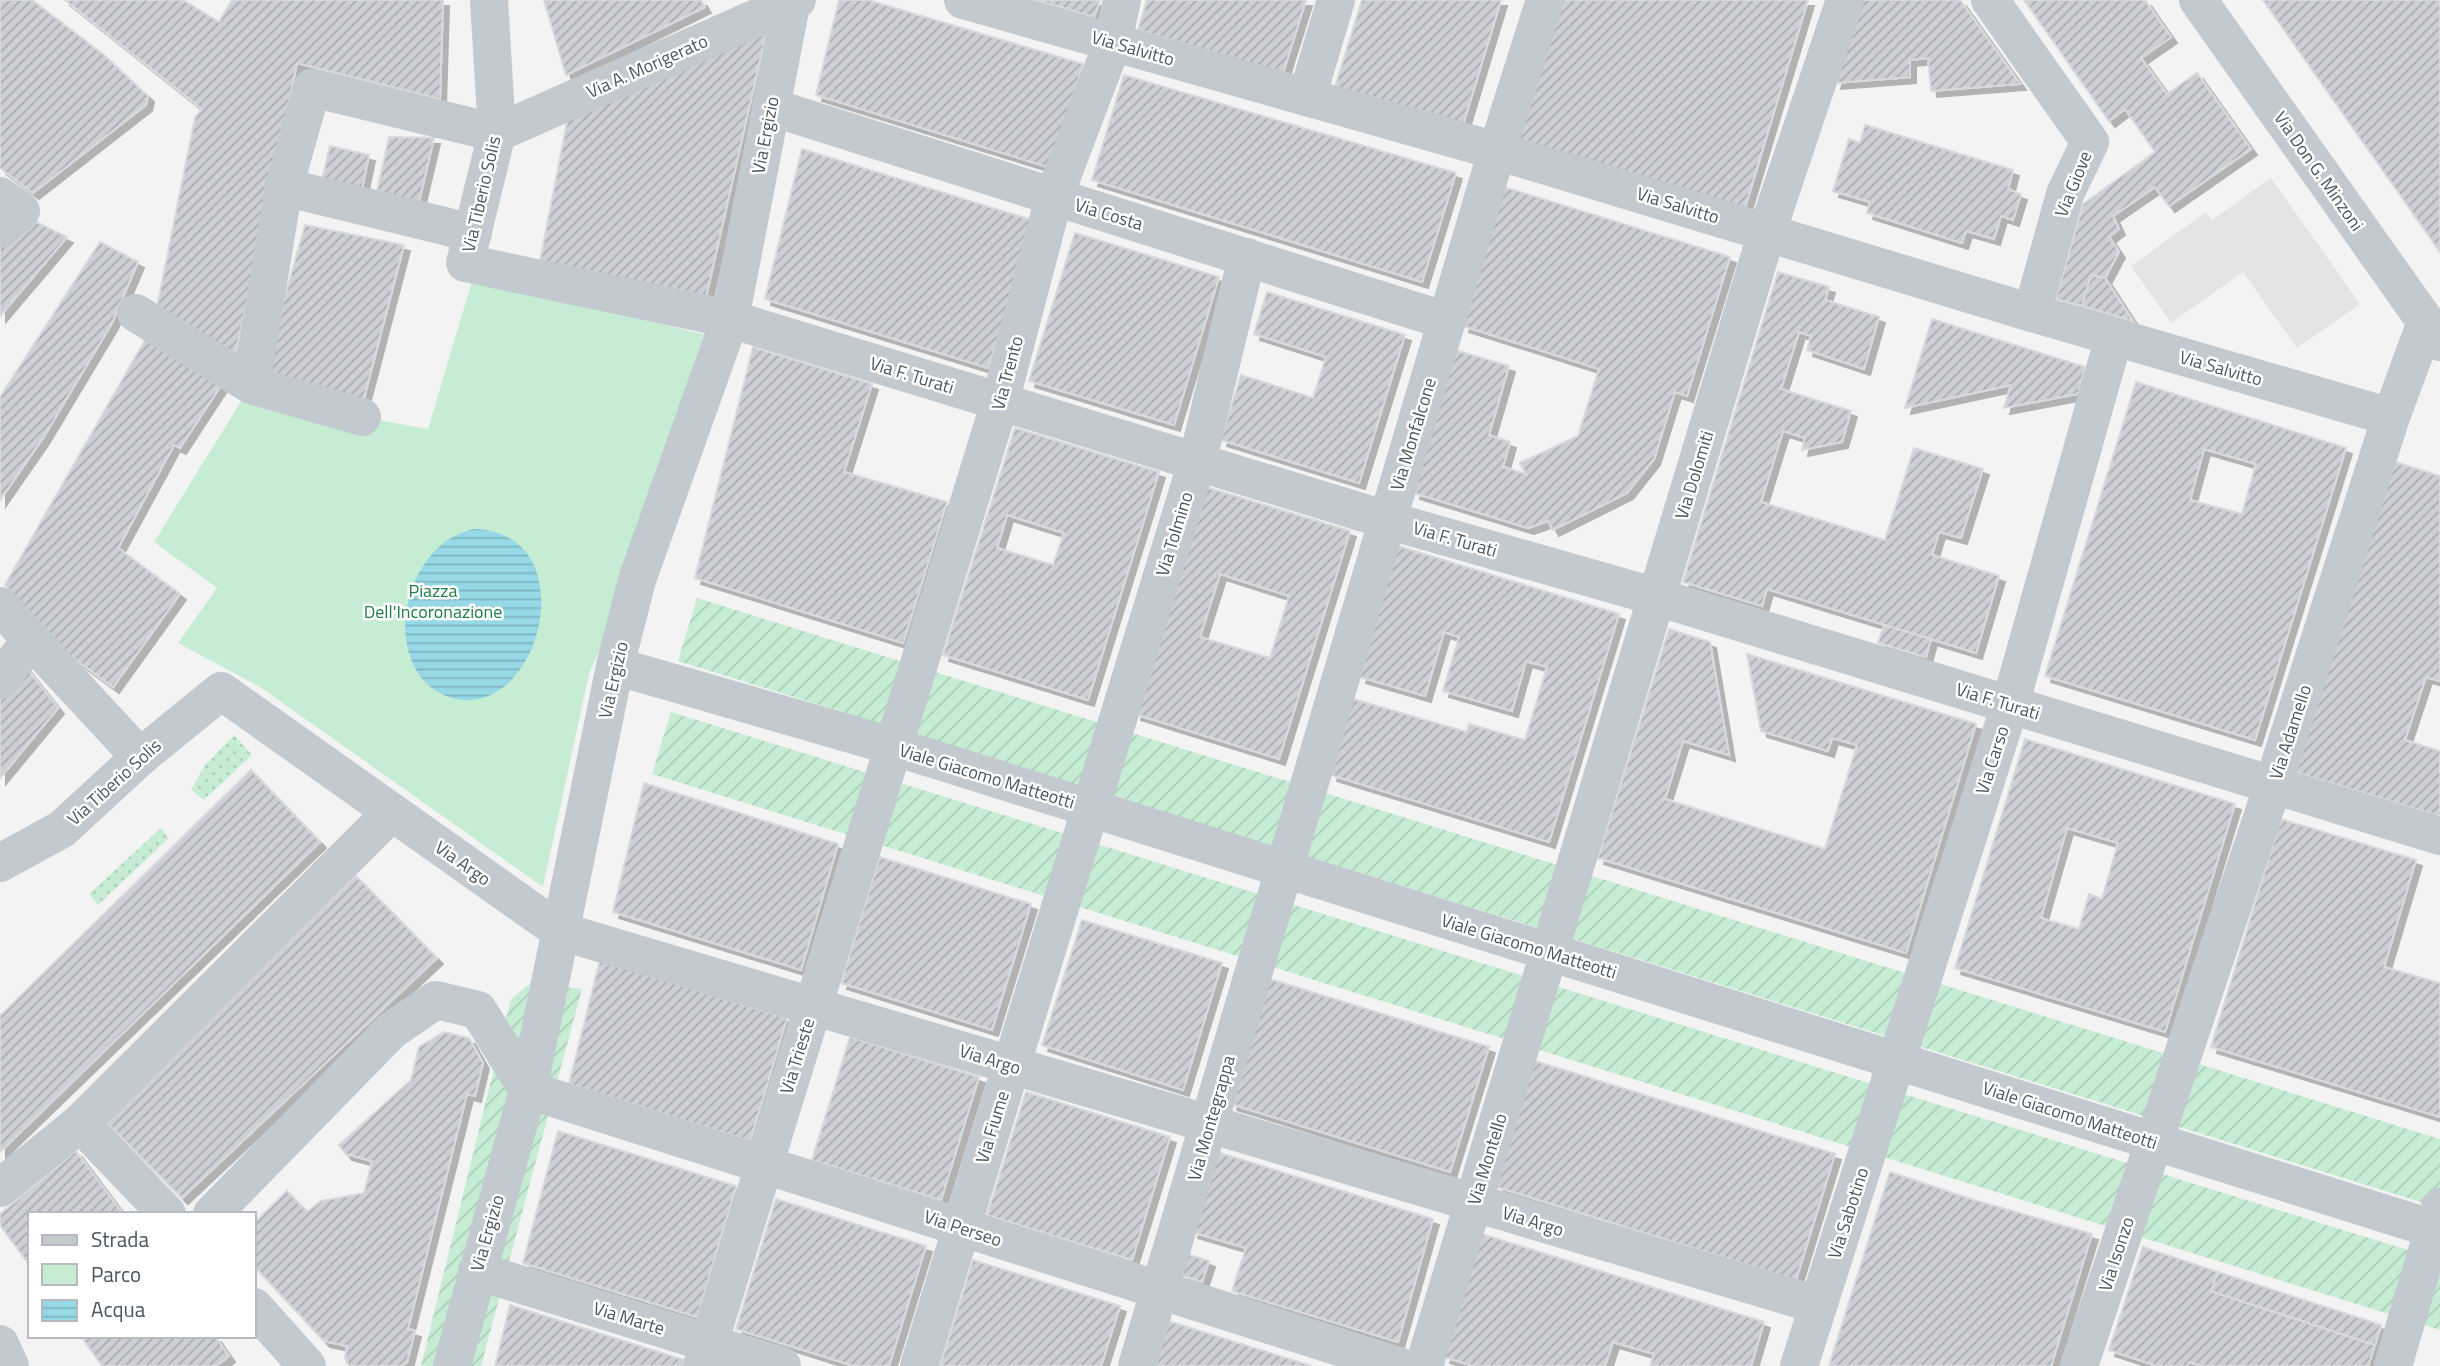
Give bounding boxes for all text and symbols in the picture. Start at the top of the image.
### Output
street label: Via Salvitto [1088,23,1178,73]
street label: Via A. Morigerato [582,27,712,105]
street label: Via Ergizio [744,94,786,176]
street label: Via Don G. Minzoni [2267,105,2371,237]
street label: Via Tiberio Solis [454,133,508,255]
street label: Via Giove [2047,147,2099,221]
street label: Via Salvitto [1633,180,1723,230]
street label: Via Costa [1071,191,1147,237]
street label: Via Trento [984,333,1030,413]
street label: Via Salvitto [2176,343,2266,393]
street label: Via F. Turati [867,349,957,401]
street label: Via Monfalcone [1383,374,1443,494]
street label: Via Dolomiti [1668,427,1720,523]
street label: Via Tolmino [1148,488,1200,580]
street label: Via F. Turati [1410,514,1500,564]
park label: Piazza Dell'Incoronazione [364,577,502,625]
street label: Via Ergizio [591,639,635,721]
street label: Via F. Turati [1953,675,2043,727]
street label: Via Adamello [2262,681,2318,783]
street label: Via Carso [1968,722,2016,798]
street label: Via Tiberio Solis [61,732,167,832]
street label: Viale Giacomo Matteotti [896,736,1078,816]
street label: Via Argo [429,834,497,892]
street label: Viale Giacomo Matteotti [1438,906,1620,986]
street label: Via Trieste [773,1015,821,1097]
street label: Via Argo [956,1037,1024,1081]
street label: Via Montegrappa [1180,1052,1242,1184]
street label: Viale Giacomo Matteotti [1979,1074,2161,1156]
street label: Via Fiume [968,1087,1016,1167]
street label: Via Montello [1460,1110,1514,1208]
street label: Via Sabotino [1821,1164,1875,1262]
street label: Via Ergizio [463,1192,511,1274]
street label: Via Argo [1499,1199,1567,1243]
street label: Via Perseo [921,1203,1005,1253]
legend [28,1212,256,1338]
street label: Via Isonzo [2091,1213,2141,1295]
text: Strada [91,1223,149,1255]
text: Parco [91,1258,141,1290]
text: Acqua [91,1293,146,1325]
street label: Via Marte [590,1294,668,1342]

